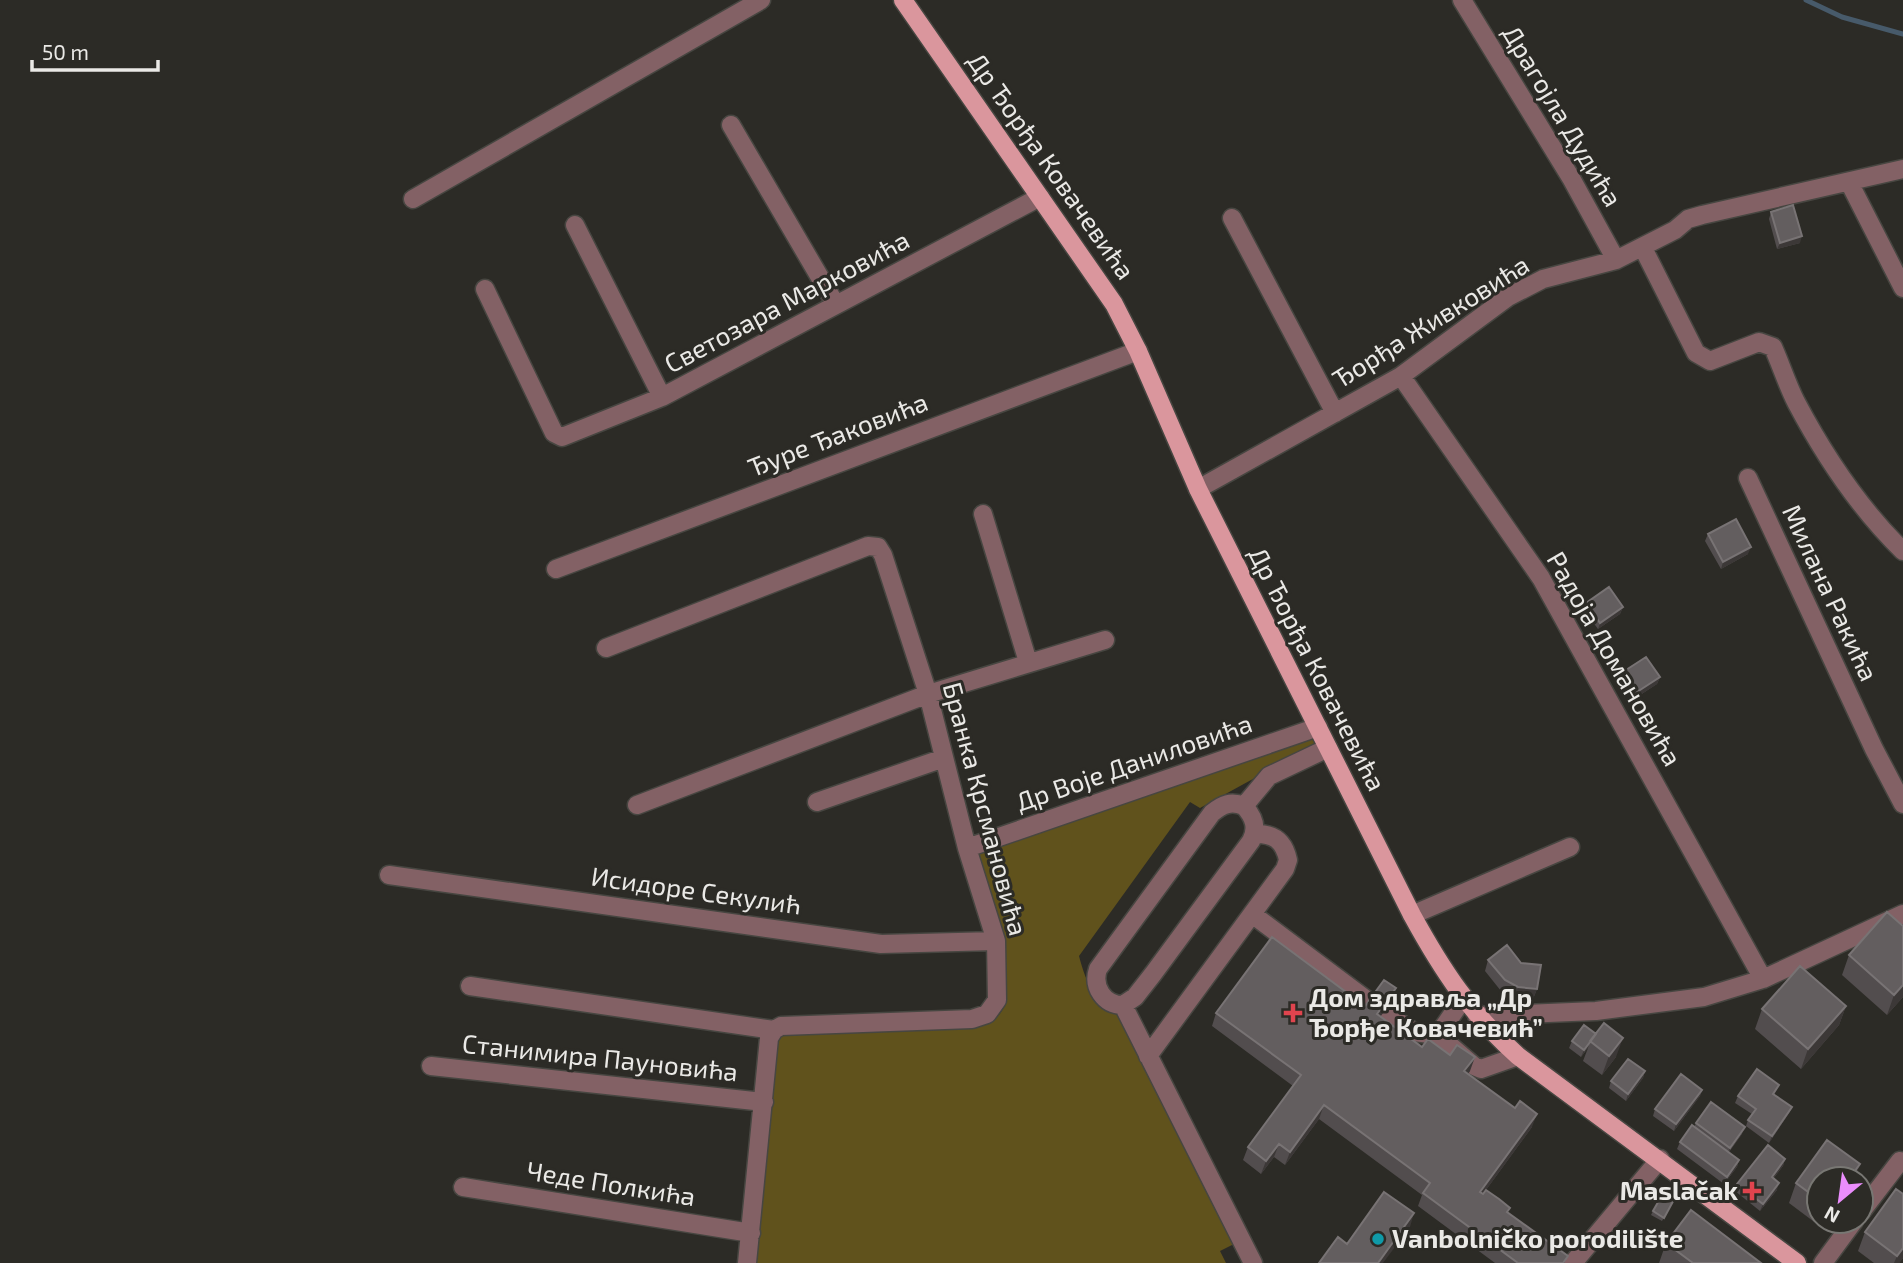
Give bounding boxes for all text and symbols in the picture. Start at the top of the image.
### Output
street label: Драгојла Дудића [1496,19,1630,212]
scale bar [32,28,158,72]
text: 50 m [42,39,89,64]
street label: Др Ђорђа Ковачевића [961,46,1142,285]
street label: Светозара Марковића [659,223,914,378]
street label: Ђорђа Живковића [1326,248,1535,395]
street label: Ђуре Ђаковића [743,385,932,483]
street label: Милана Ракића [1777,499,1886,685]
street label: Др Ђорђа Ковачевића [1242,541,1393,796]
street label: Радоја Домановића [1541,546,1689,771]
street label: Бранка Крсмановића [938,679,1035,939]
street label: Др Воје Даниловића [1011,707,1256,817]
street label: Исидоре Секулић [589,859,803,921]
place label: Дом здравља „Др Ђорђе Ковачевић” [1309,981,1543,1043]
marker: Дом здравља „Др Ђорђе Ковачевић” [1283,1003,1303,1023]
street label: Станимира Пауновића [461,1027,740,1087]
street label: Чеде Полкића [525,1154,698,1211]
north arrow [1805,1165,1875,1235]
place label: Maslačak [1620,1174,1738,1205]
marker: Maslačak [1744,1183,1760,1199]
text: N [1820,1202,1843,1229]
place label: Vanbolničko porodilište [1392,1222,1683,1253]
marker: Vanbolničko porodilište [1370,1231,1386,1247]

